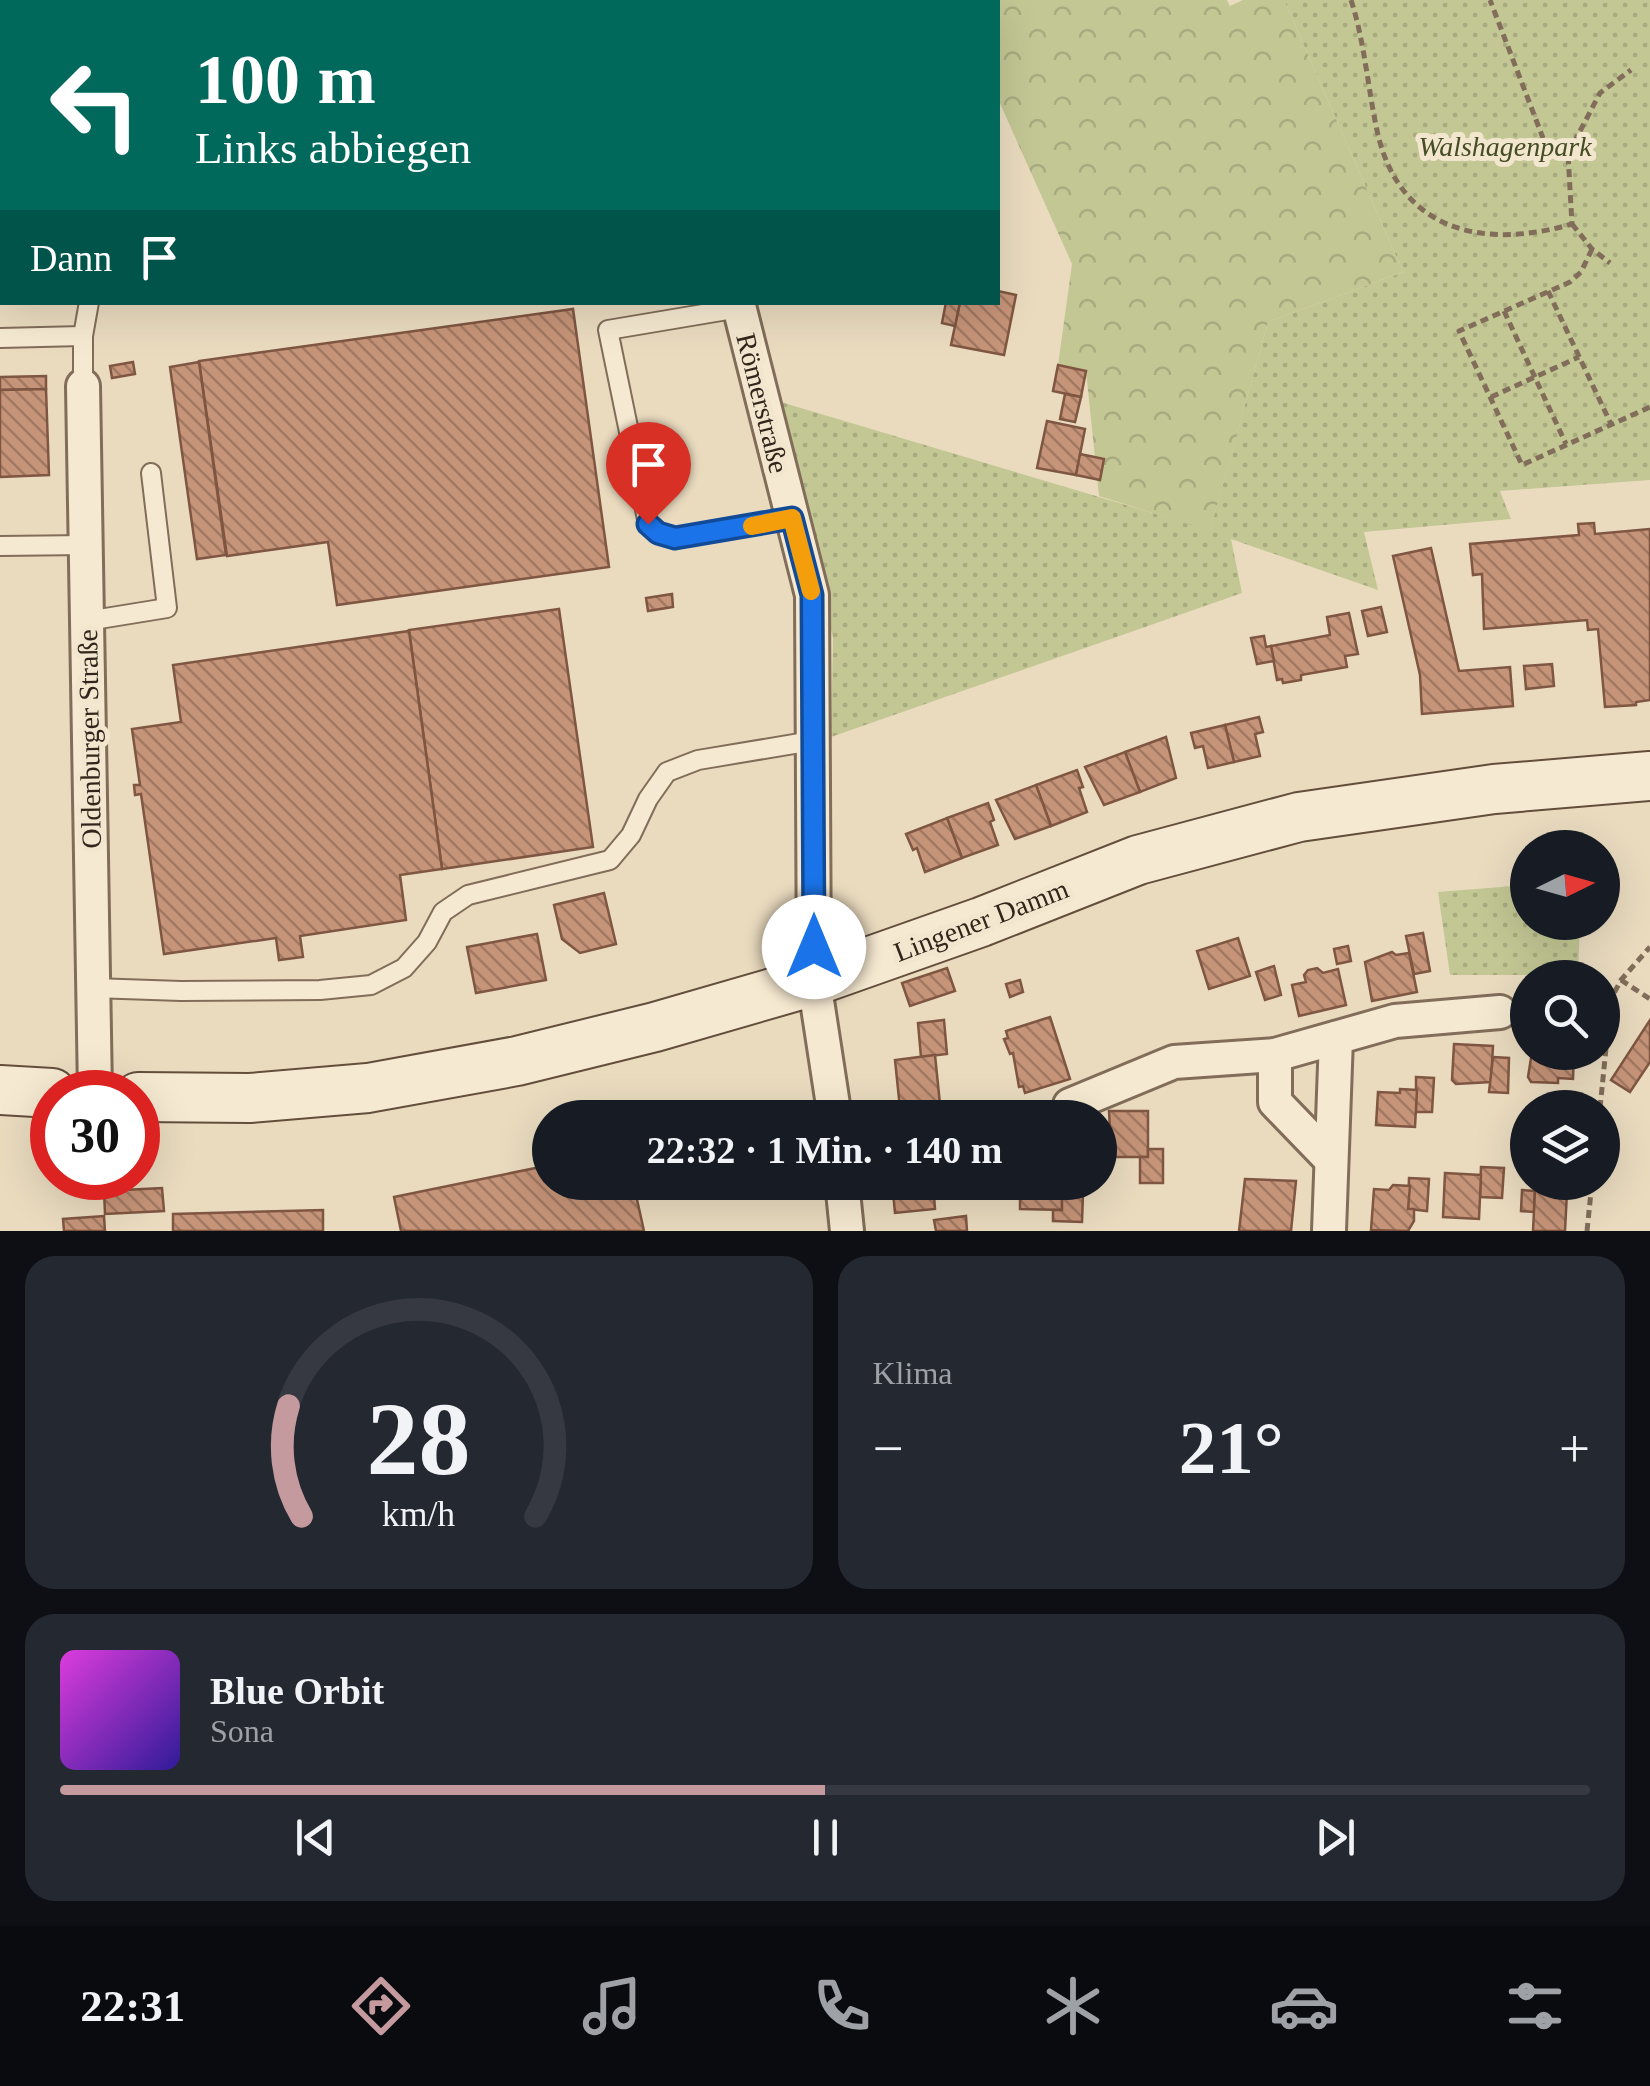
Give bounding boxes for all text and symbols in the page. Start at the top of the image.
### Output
icon: left [30,40,160,170]
text: 100 m [195,41,376,118]
text: Links abbiegen [195,123,471,173]
park label: Walshagenpark [1418,131,1592,162]
icon: arrive [132,230,187,285]
text: Dann [30,237,112,279]
street label: Römerstraße [730,330,795,476]
pin [606,422,691,525]
icon: arrive [621,437,676,492]
street label: Oldenburger Straße [72,629,107,849]
north arrow [1510,830,1620,940]
map controls [1510,830,1620,1200]
street label: Lingener Damm [890,873,1073,968]
position arrow [762,895,866,999]
button: search [1510,960,1620,1070]
speed limit sign: 30 [30,1070,160,1200]
button: layers [1510,1090,1620,1200]
text: 22:32 · 1 Min. · 140 m [647,1129,1002,1171]
text: Klima [873,1355,952,1391]
text: 28 [367,1381,471,1496]
text: 21° [1179,1406,1284,1489]
text: − [873,1418,904,1479]
text: + [1559,1418,1590,1479]
text: km/h [382,1494,456,1534]
text: Blue Orbit [210,1670,384,1712]
text: Sona [210,1713,274,1749]
icon: previous [288,1810,343,1865]
icon: pause [798,1810,853,1865]
icon: next [1308,1810,1363,1865]
icon: directions [346,1971,416,2041]
icon: music [577,1971,647,2041]
icon: phone [807,1971,877,2041]
icon: climate [1038,1971,1108,2041]
icon: car [1269,1971,1339,2041]
icon: filters [1500,1971,1570,2041]
text: 22:31 [80,1981,185,2031]

